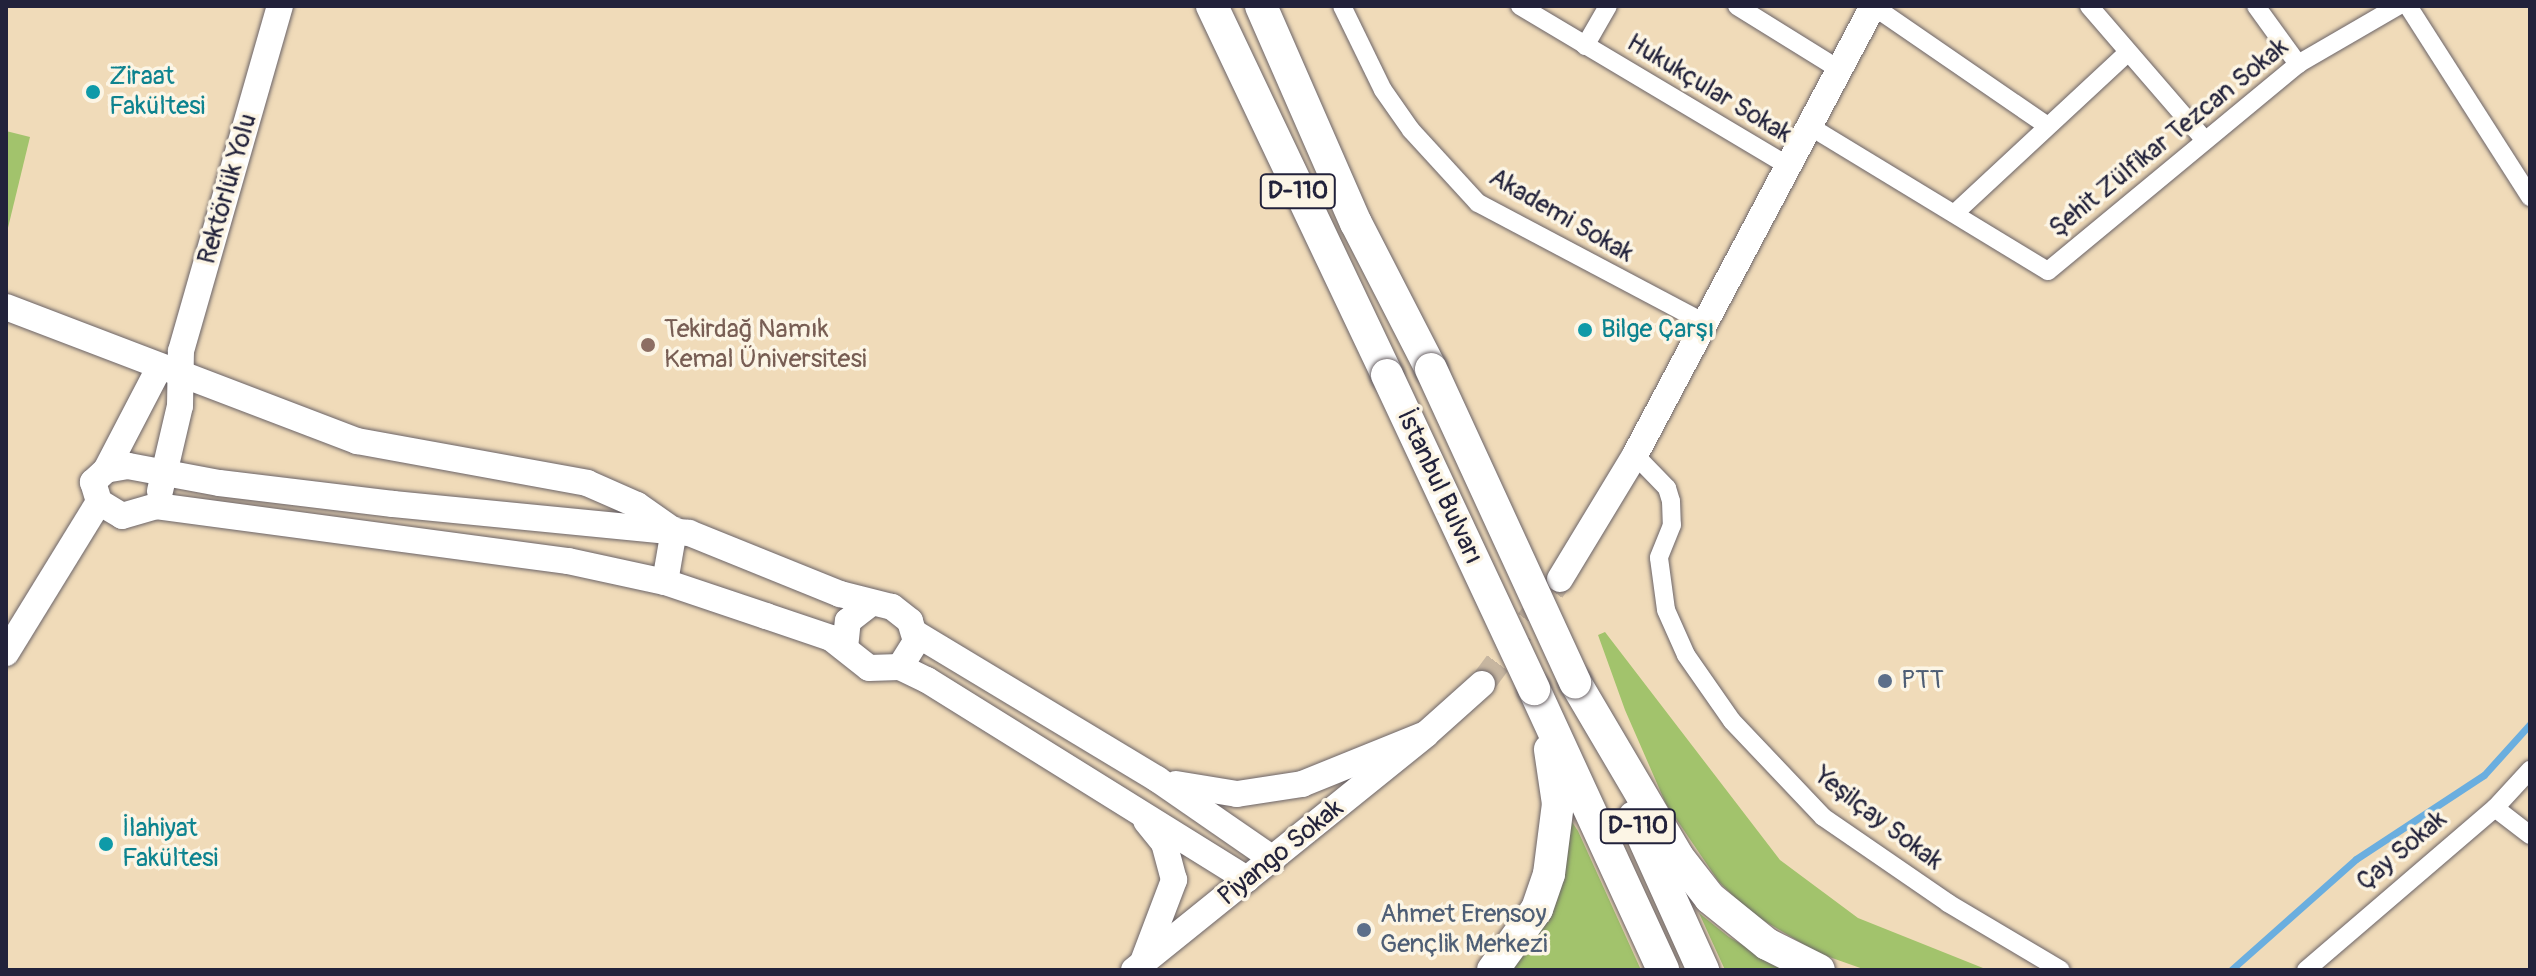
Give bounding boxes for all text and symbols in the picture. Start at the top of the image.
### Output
street label: Hukukçular Sokak [1621,27,1797,151]
street label: Şehit Zülfikar Tezcan Sokak [2043,32,2295,244]
place label: Ziraat Fakültesi [109,61,205,122]
marker: Ziraat Fakültesi [84,83,102,101]
street label: Rektörlük Yolu [192,110,264,268]
street label: Akademi Sokak [1483,162,1639,270]
road number: D-110 [1258,171,1338,211]
place label: Tekirdağ Namık Kemal Üniversitesi [664,314,867,376]
place label: Bilge Çarşı [1601,314,1714,346]
marker: Bilge Çarşı [1576,321,1594,339]
marker: Tekirdağ Namık Kemal Üniversitesi [639,336,657,354]
street label: İstanbul Bulvarı [1390,405,1488,569]
place label: PTT [1901,665,1944,697]
marker: PTT [1876,672,1894,690]
street label: Yeşilçay Sokak [1808,761,1948,877]
street label: Piyango Sokak [1212,793,1350,913]
street label: Çay Sokak [2351,804,2453,898]
road number: D-110 [1598,806,1678,846]
place label: İlahiyat Fakültesi [122,813,218,874]
marker: İlahiyat Fakültesi [97,835,115,853]
place label: Ahmet Erensoy Gençlik Merkezi [1380,899,1548,960]
marker: Ahmet Erensoy Gençlik Merkezi [1355,921,1373,939]

